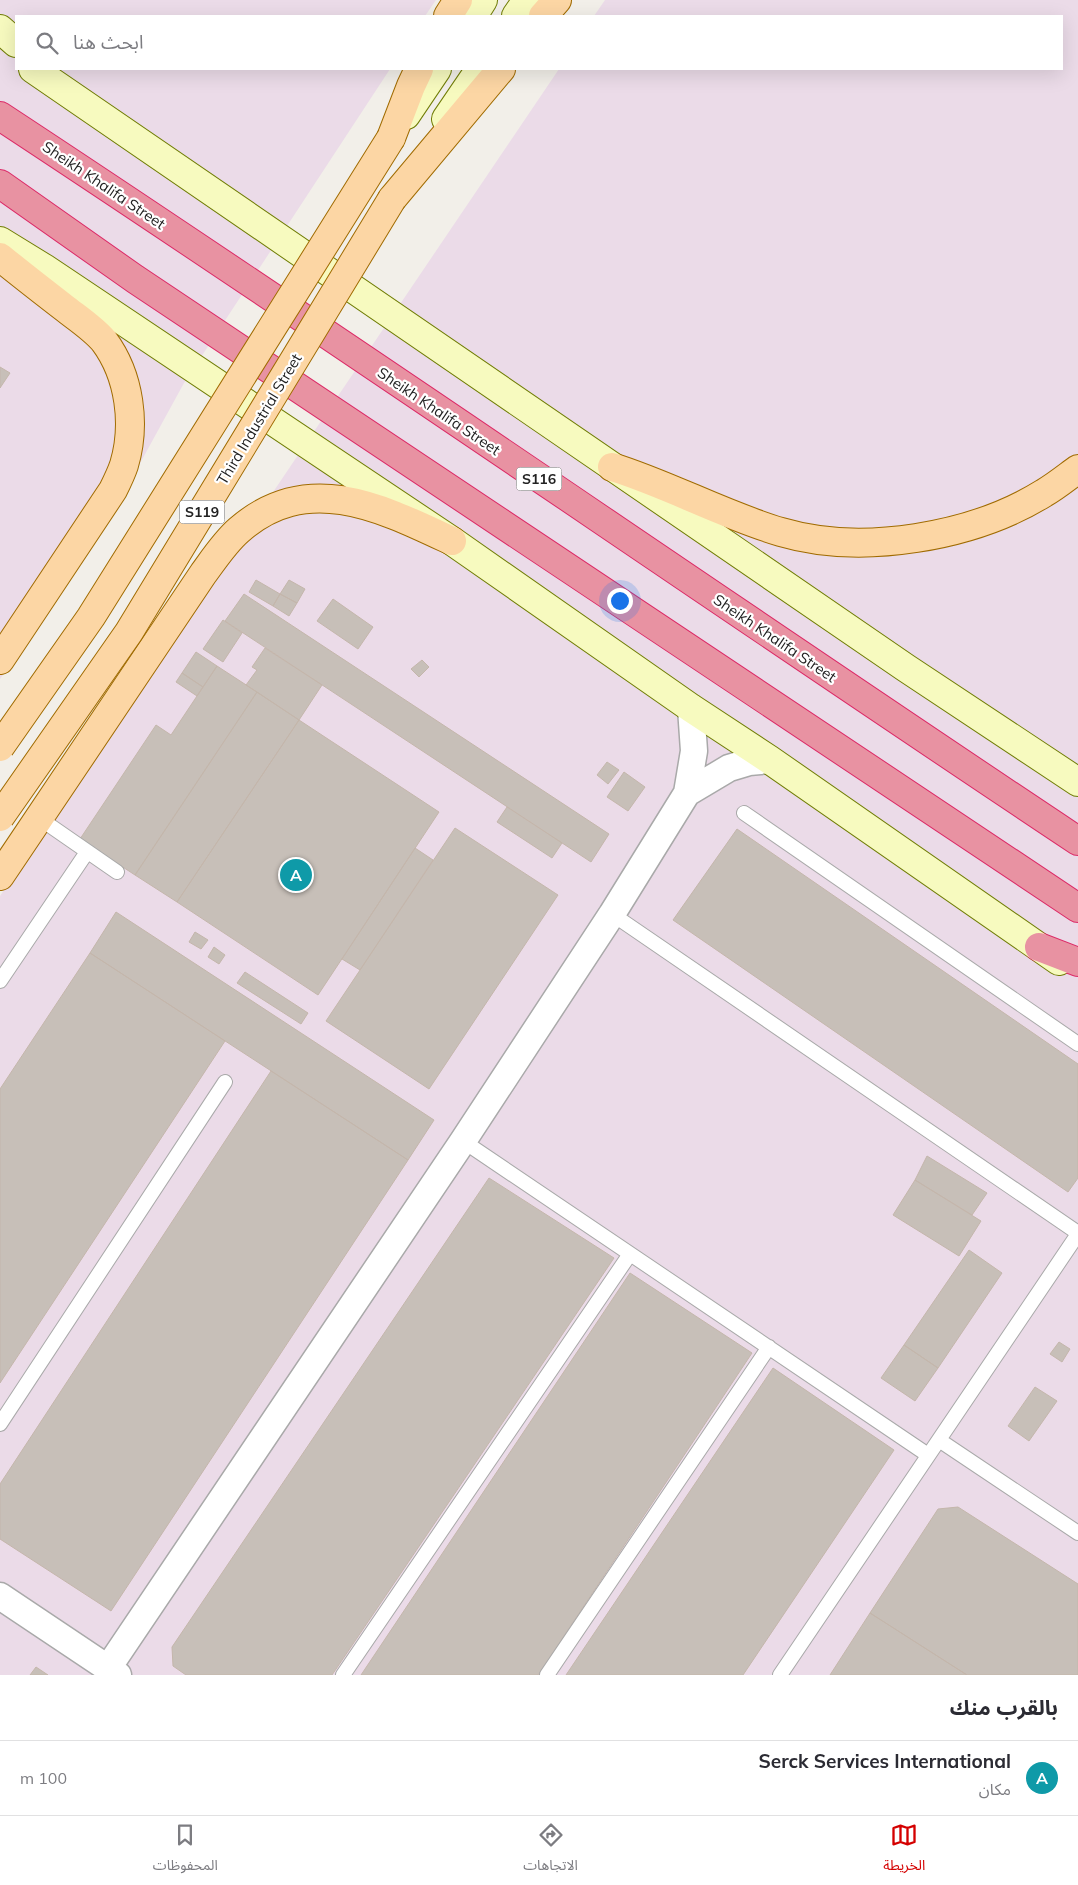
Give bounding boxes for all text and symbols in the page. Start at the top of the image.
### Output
search box [15,15,1063,70]
icon: search [33,29,61,57]
text: ابحث هنا [73,30,143,54]
street label: Sheikh Khalifa Street [39,137,169,233]
street label: Third Industrial Street [212,350,306,488]
street label: Sheikh Khalifa Street [374,363,504,459]
road number: S116 [516,468,562,490]
road number: S119 [180,501,224,524]
your location [607,588,633,614]
street label: Sheikh Khalifa Street [710,590,840,686]
pin: A [280,856,312,894]
text: بالقرب منك [950,1694,1058,1720]
text: Serck Services International [759,1749,1011,1773]
text: 100 m [20,1768,67,1788]
text: A [1036,1768,1048,1788]
text: مكان [979,1779,1011,1799]
tab: المحفوظات [153,1821,218,1880]
tab: الاتجاهات [523,1821,578,1880]
tab: الخريطة [883,1821,925,1880]

